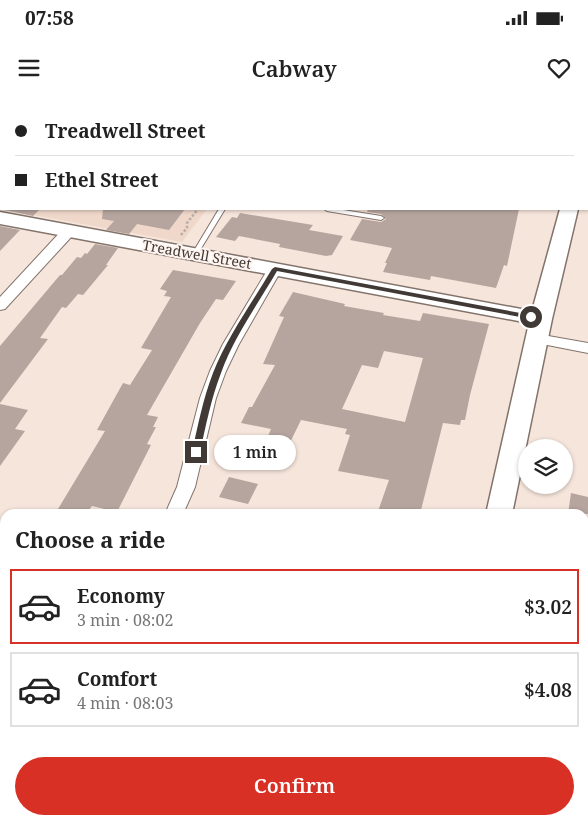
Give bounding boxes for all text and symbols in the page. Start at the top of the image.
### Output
text: 07:58 [25,5,74,31]
text: Cabway [251,53,337,83]
icon: menu [15,54,43,82]
icon: heart [545,54,573,82]
text: Treadwell Street [45,118,205,144]
text: Ethel Street [45,167,158,193]
street label: Treadwell Street [141,235,253,273]
route start [520,306,542,328]
callout: 1 min [214,434,296,470]
map controls [518,439,573,494]
button: layers [518,439,573,494]
route end [185,441,207,463]
text: 1 min [233,441,277,463]
text: Choose a ride [15,524,165,554]
text: Economy [77,583,165,609]
icon: car [17,584,62,629]
text: $3.02 [524,594,572,620]
text: 3 min · 08:02 [77,609,173,631]
text: Comfort [77,666,157,692]
icon: car [17,667,62,712]
text: $4.08 [524,677,572,703]
text: 4 min · 08:03 [77,692,173,714]
button: Confirm [15,757,574,815]

